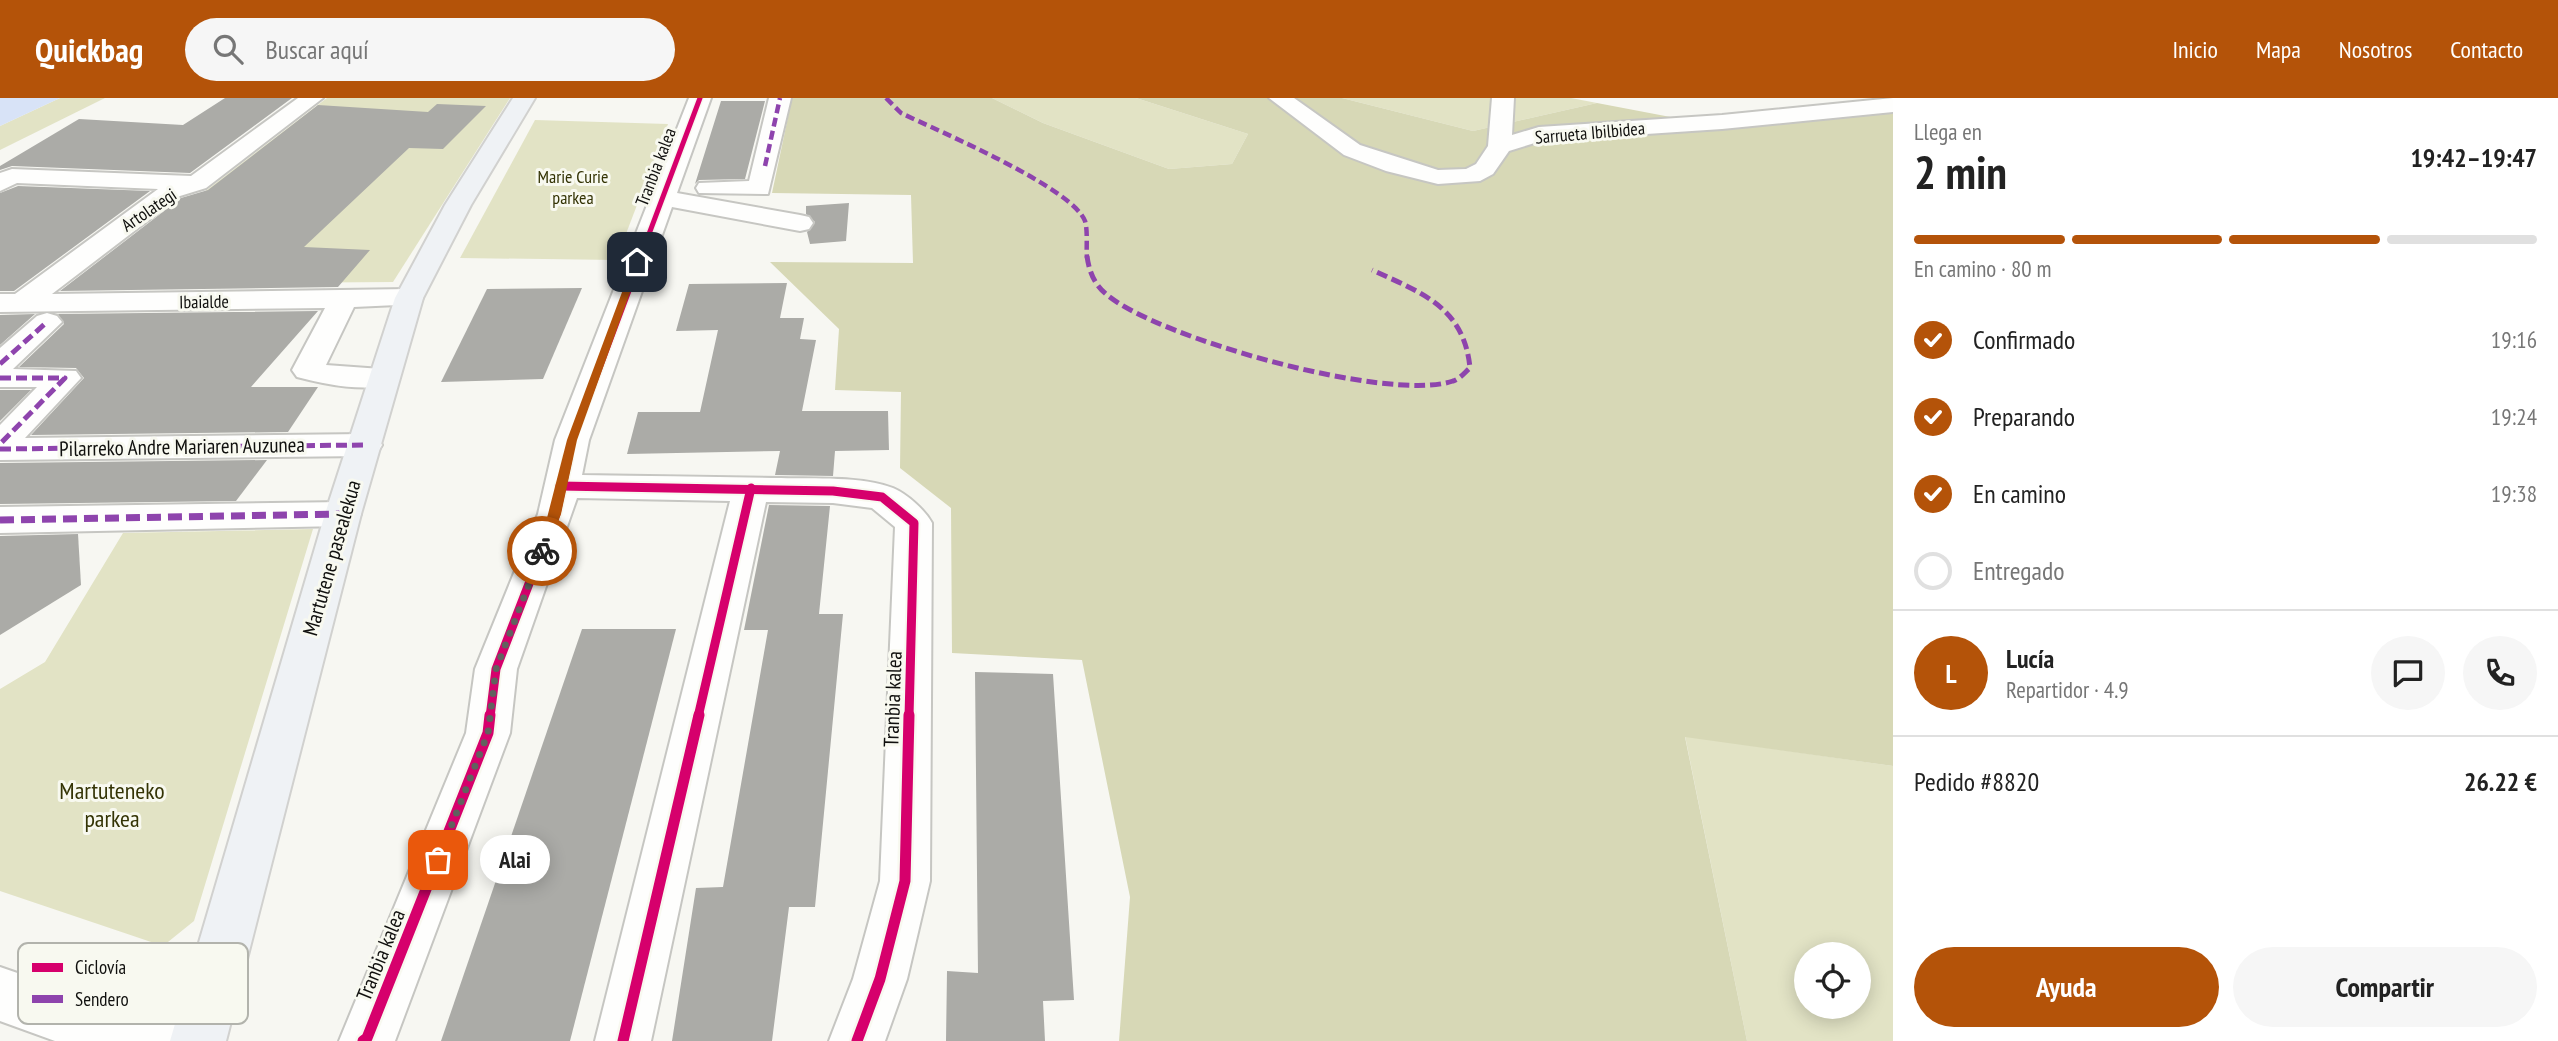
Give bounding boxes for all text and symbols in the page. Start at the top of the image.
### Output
search box [185,18,675,81]
text: Quickbag [35,28,143,71]
icon: search [209,30,247,68]
text: Buscar aquí [265,33,369,66]
text: Inicio [2172,34,2218,65]
text: Mapa [2256,34,2301,65]
text: Nosotros [2339,34,2412,65]
text: Contacto [2450,34,2523,65]
street label: Sarrueta Ibilbidea [1534,116,1646,149]
text: Llega en [1914,117,1982,146]
street label: Tranbia kalea [630,124,681,209]
text: 19:42–19:47 [2410,141,2537,174]
text: 2 min [1914,142,2007,202]
park label: Marie Curie parkea [538,165,608,209]
street label: Artolategi [117,183,181,236]
pin [607,232,667,292]
icon: home [618,243,656,281]
text: En camino · 80 m [1914,254,2051,283]
street label: Ibaialde [179,290,229,313]
icon: check [1914,321,1952,359]
text: Confirmado [1973,323,2075,356]
text: 19:16 [2491,325,2537,354]
icon: check [1914,398,1952,436]
text: Preparando [1973,400,2075,433]
text: 19:24 [2491,402,2537,431]
street label: Pilarreko Andre Mariaren Auzunea [59,431,305,462]
icon: check [1914,475,1952,513]
street label: Martutene pasealekua [296,477,367,639]
text: En camino [1973,477,2066,510]
text: 19:38 [2491,479,2537,508]
courier [507,516,577,586]
icon: bike [523,532,561,570]
text: Entregado [1973,554,2065,587]
button: chat [2371,636,2445,710]
button: phone [2463,636,2537,710]
text: Lucía [2006,642,2054,675]
street label: Tranbia kalea [877,651,908,747]
text: L [1945,657,1957,690]
text: Repartidor · 4.9 [2006,675,2129,704]
text: Pedido #8820 [1914,765,2039,798]
text: 26.22 € [2464,765,2537,798]
park label: Martuteneko parkea [59,775,165,834]
pin [408,830,468,890]
callout: Alai [480,836,550,884]
icon: bag [419,841,457,879]
text: Alai [499,845,531,874]
street label: Tranbia kalea [350,905,411,1004]
map controls [1794,942,1871,1019]
button: locate [1794,942,1871,1019]
legend [18,943,248,1024]
button: Ayuda [1914,947,2219,1027]
button: Compartir [2233,947,2537,1027]
text: Ciclovía [75,955,126,979]
text: Sendero [75,987,129,1011]

